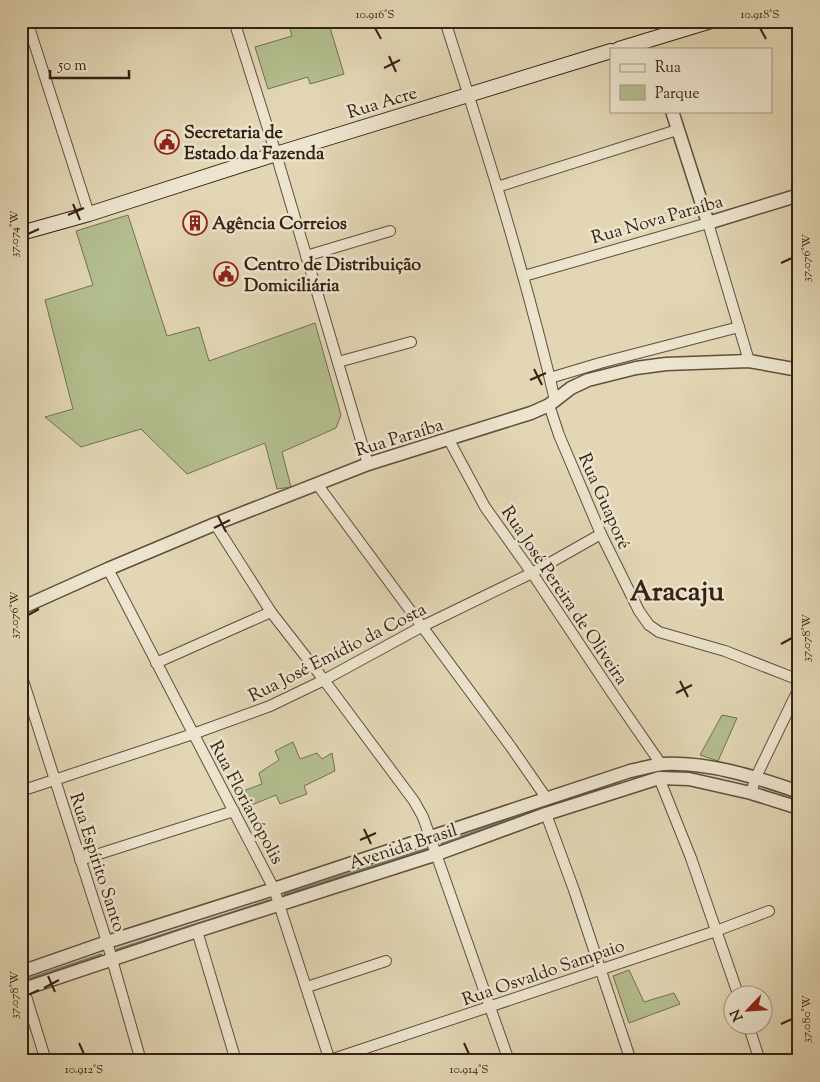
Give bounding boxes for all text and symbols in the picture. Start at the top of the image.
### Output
text: 10.916°S [356,6,394,24]
text: 10.918°S [741,6,779,24]
scale bar [50,48,129,80]
legend [610,48,772,112]
text: 50 m [57,56,87,77]
text: Rua [655,58,681,79]
street label: Rua Acre [344,81,421,127]
text: Parque [655,84,699,105]
place label: Secretaria de Estado da Fazenda [184,121,325,168]
public building icon: Secretaria de Estado da Fazenda [154,129,180,155]
street label: Rua Nova Paraíba [589,190,727,252]
text: 37.074°W [6,210,24,257]
building icon: Agência Correios [182,210,208,236]
place label: Agência Correios [212,212,347,238]
text: 37.076°W [798,233,816,282]
place label: Centro de Distribuição Domiciliária [244,253,421,300]
public building icon: Centro de Distribuição Domiciliária [213,261,239,287]
street label: Rua Paraíba [352,413,447,465]
street label: Rua Guaporé [570,449,636,554]
street label: Rua José Pereira de Oliveira [494,501,633,691]
district label: Aracaju [630,573,725,613]
text: 37.076°W [6,590,24,639]
street label: Rua José Emídio da Costa [244,598,431,710]
text: 37.078°W [798,613,816,662]
street label: Rua Florianópolis [202,736,289,869]
street label: Rua Espírito Santo [61,790,131,936]
street label: Avenida Brasil [346,818,461,878]
street label: Rua Osvaldo Sampaio [459,934,629,1014]
text: 37.078°W [6,970,24,1019]
north arrow [722,984,772,1034]
text: 37.080°W [798,994,816,1043]
text: N [727,1005,749,1024]
text: 10.912°S [65,1061,103,1079]
text: 10.914°S [450,1061,488,1079]

